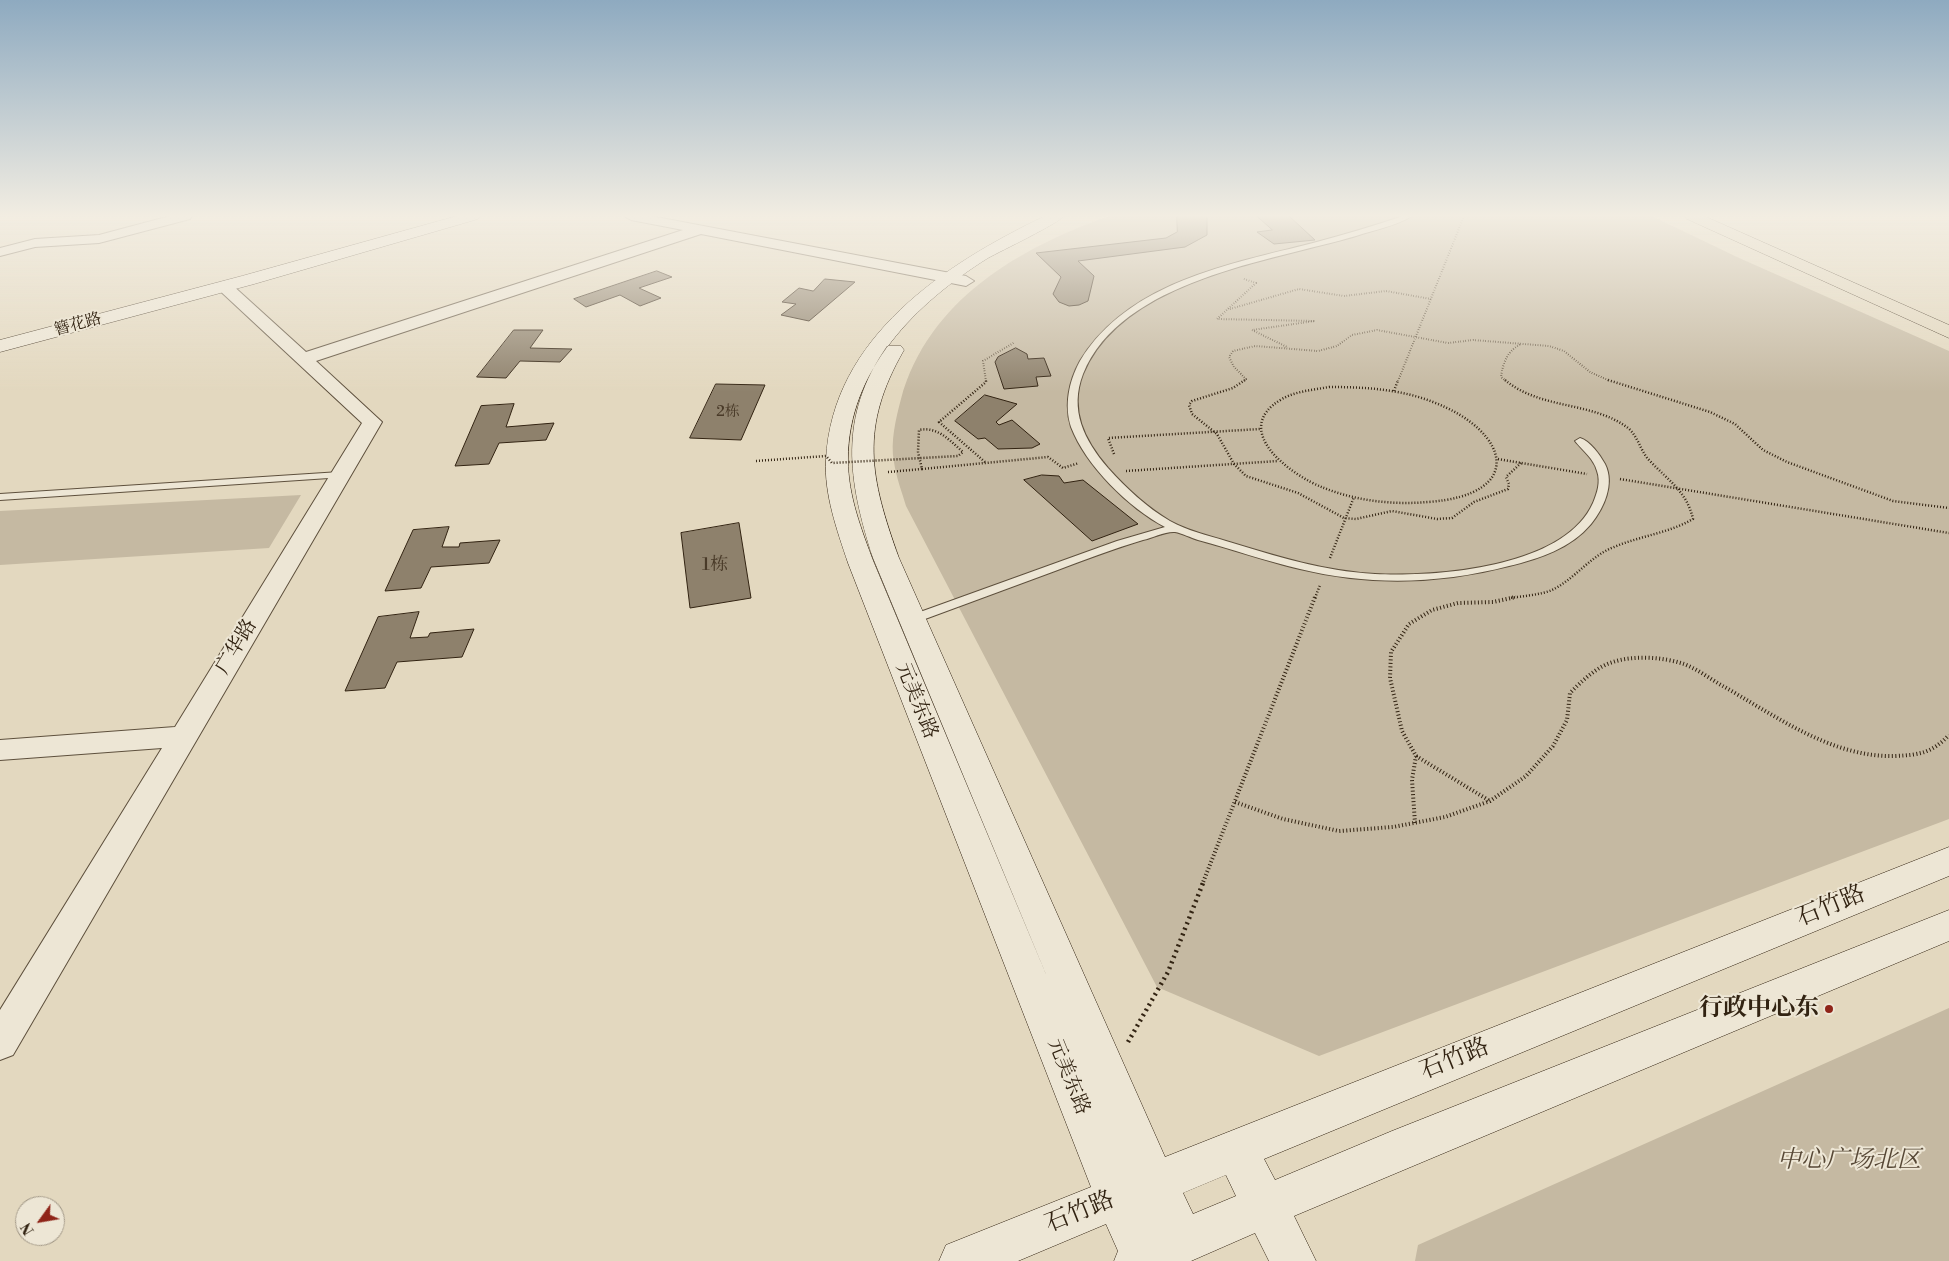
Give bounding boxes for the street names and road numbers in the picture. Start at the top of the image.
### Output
street label: 簪花路 [52,310,104,340]
street label: 广华路 [211,615,263,679]
street label: 元美东路 [890,659,942,743]
street label: 石竹路 [1792,880,1870,934]
street label: 石竹路 [1416,1033,1494,1087]
street label: 元美东路 [1042,1035,1094,1119]
street label: 石竹路 [1041,1186,1119,1240]

